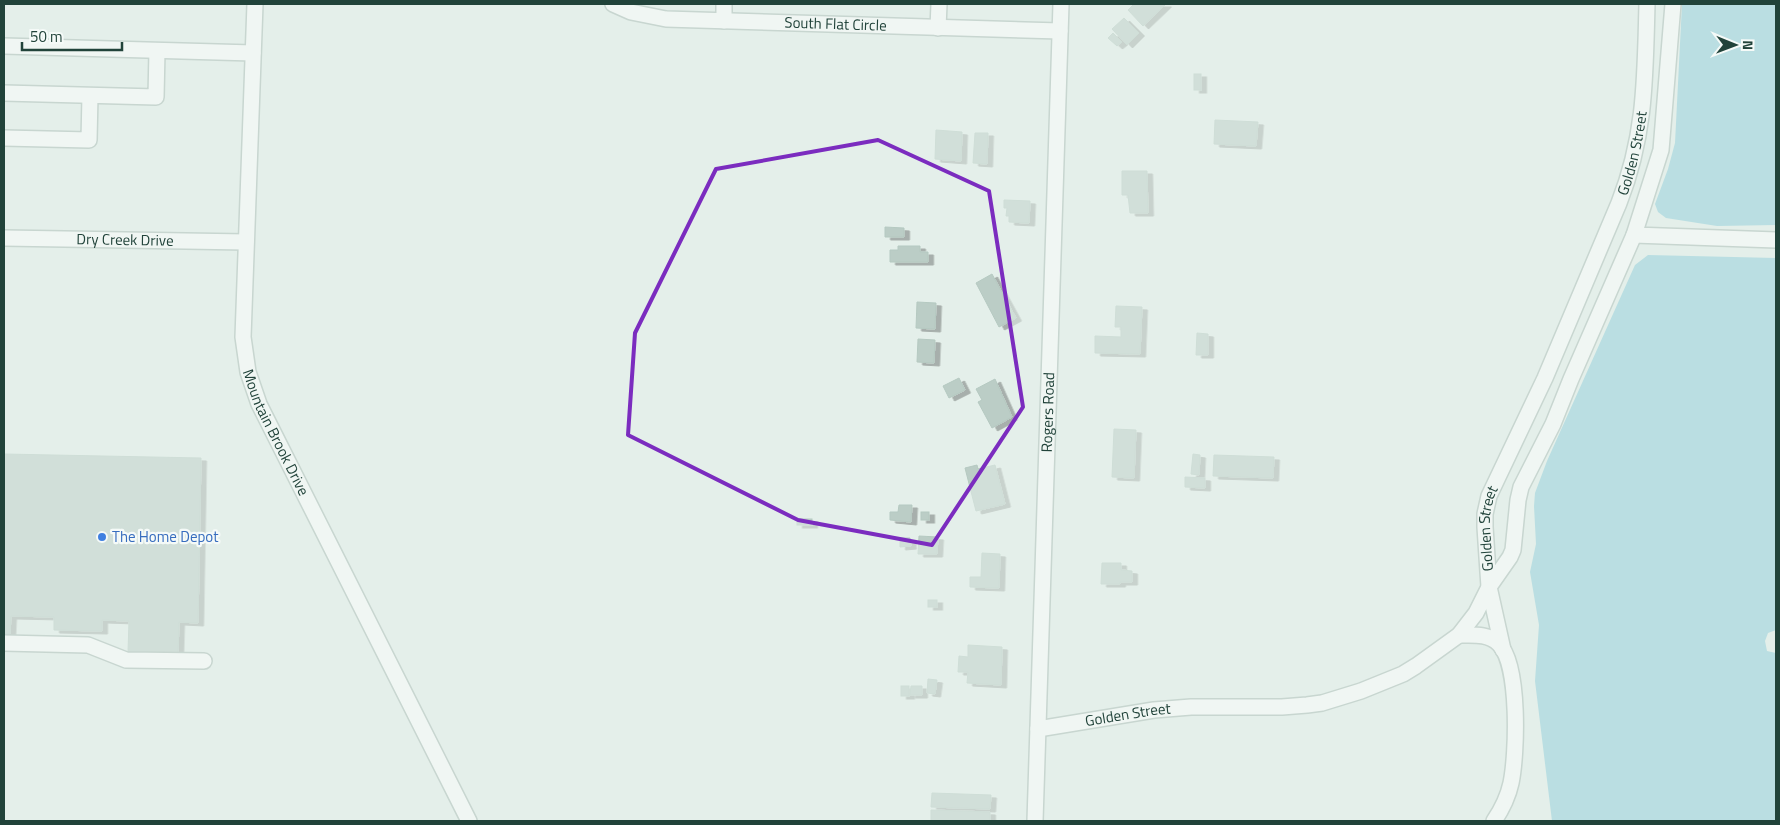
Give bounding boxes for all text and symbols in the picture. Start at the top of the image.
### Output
street label: South Flat Circle [784,11,887,37]
scale bar [22,20,122,52]
north arrow [1710,20,1760,70]
text: 50 m [30,25,63,48]
text: N [1738,40,1759,50]
street label: Golden Street [1611,109,1653,198]
street label: Dry Creek Drive [76,227,174,252]
street label: Mountain Brook Drive [237,366,315,499]
street label: Rogers Road [1035,372,1060,453]
street label: Golden Street [1473,481,1504,572]
place label: The Home Depot [112,525,219,548]
marker: The Home Depot [96,531,108,543]
street label: Golden Street [1083,697,1172,732]

